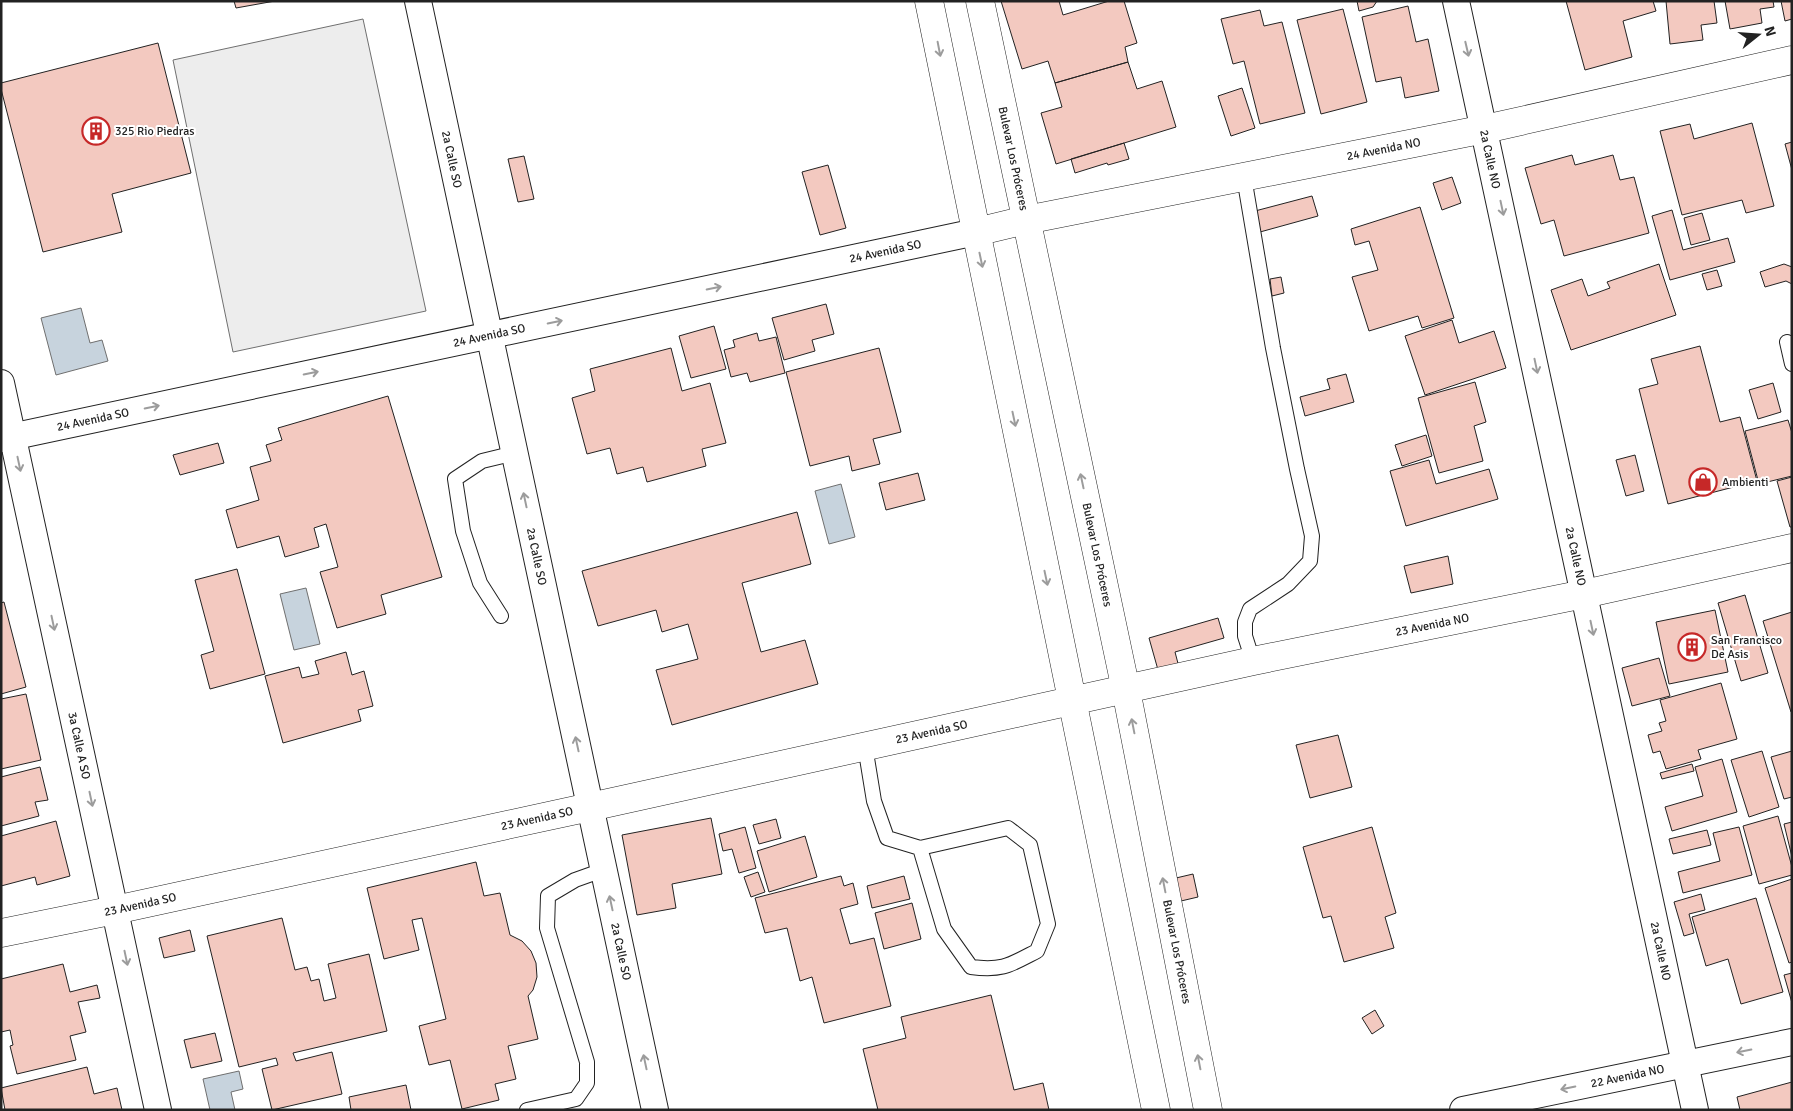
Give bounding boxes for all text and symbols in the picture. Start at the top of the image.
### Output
north arrow [1733,10,1783,60]
text: N [1760,24,1780,38]
one-way arrow [1463,40,1472,56]
one-way arrow [935,41,944,57]
street label: Bulevar Los Próceres [995,105,1032,212]
building icon: 325 Rio Piedras [81,116,111,146]
place label: 325 Rio Piedras [115,124,195,139]
street label: 2a Calle NO [1476,128,1504,190]
street label: 2a Calle SO [438,129,465,190]
street label: 24 Avenida NO [1345,134,1422,164]
one-way arrow [1497,199,1507,215]
street label: 24 Avenida SO [848,236,923,266]
one-way arrow [977,251,986,267]
one-way arrow [706,283,722,292]
one-way arrow [547,316,563,326]
street label: 24 Avenida SO [452,320,527,350]
one-way arrow [1531,358,1541,374]
one-way arrow [302,368,318,378]
one-way arrow [143,402,159,411]
street label: 24 Avenida SO [55,404,131,434]
one-way arrow [1009,411,1019,427]
one-way arrow [15,456,24,472]
shop icon: Ambienti [1688,467,1718,497]
one-way arrow [1077,473,1086,489]
place label: Ambienti [1722,475,1769,490]
one-way arrow [520,492,529,508]
street label: Bulevar Los Próceres [1079,501,1116,608]
street label: 2a Calle NO [1562,525,1589,587]
street label: 2a Calle SO [523,526,550,587]
one-way arrow [1042,570,1051,586]
street label: 23 Avenida NO [1394,610,1471,640]
one-way arrow [49,615,58,631]
one-way arrow [1588,620,1597,636]
building icon: San Francisco De Asis [1677,632,1707,662]
place label: San Francisco De Asis [1711,633,1782,662]
street label: 3a Calle A SO [65,711,94,781]
street label: 23 Avenida SO [894,717,969,747]
one-way arrow [1128,718,1138,734]
one-way arrow [572,737,581,753]
one-way arrow [87,791,96,807]
street label: 23 Avenida SO [499,803,575,834]
one-way arrow [1159,878,1169,894]
street label: 23 Avenida SO [103,889,178,920]
one-way arrow [605,896,615,912]
street label: Bulevar Los Próceres [1160,898,1195,1005]
street label: 2a Calle NO [1647,920,1674,982]
street label: 2a Calle SO [608,921,635,982]
one-way arrow [121,950,131,966]
one-way arrow [1736,1047,1752,1056]
one-way arrow [1193,1054,1203,1070]
one-way arrow [640,1055,649,1071]
street label: 22 Avenida NO [1589,1061,1666,1091]
one-way arrow [1560,1083,1576,1093]

